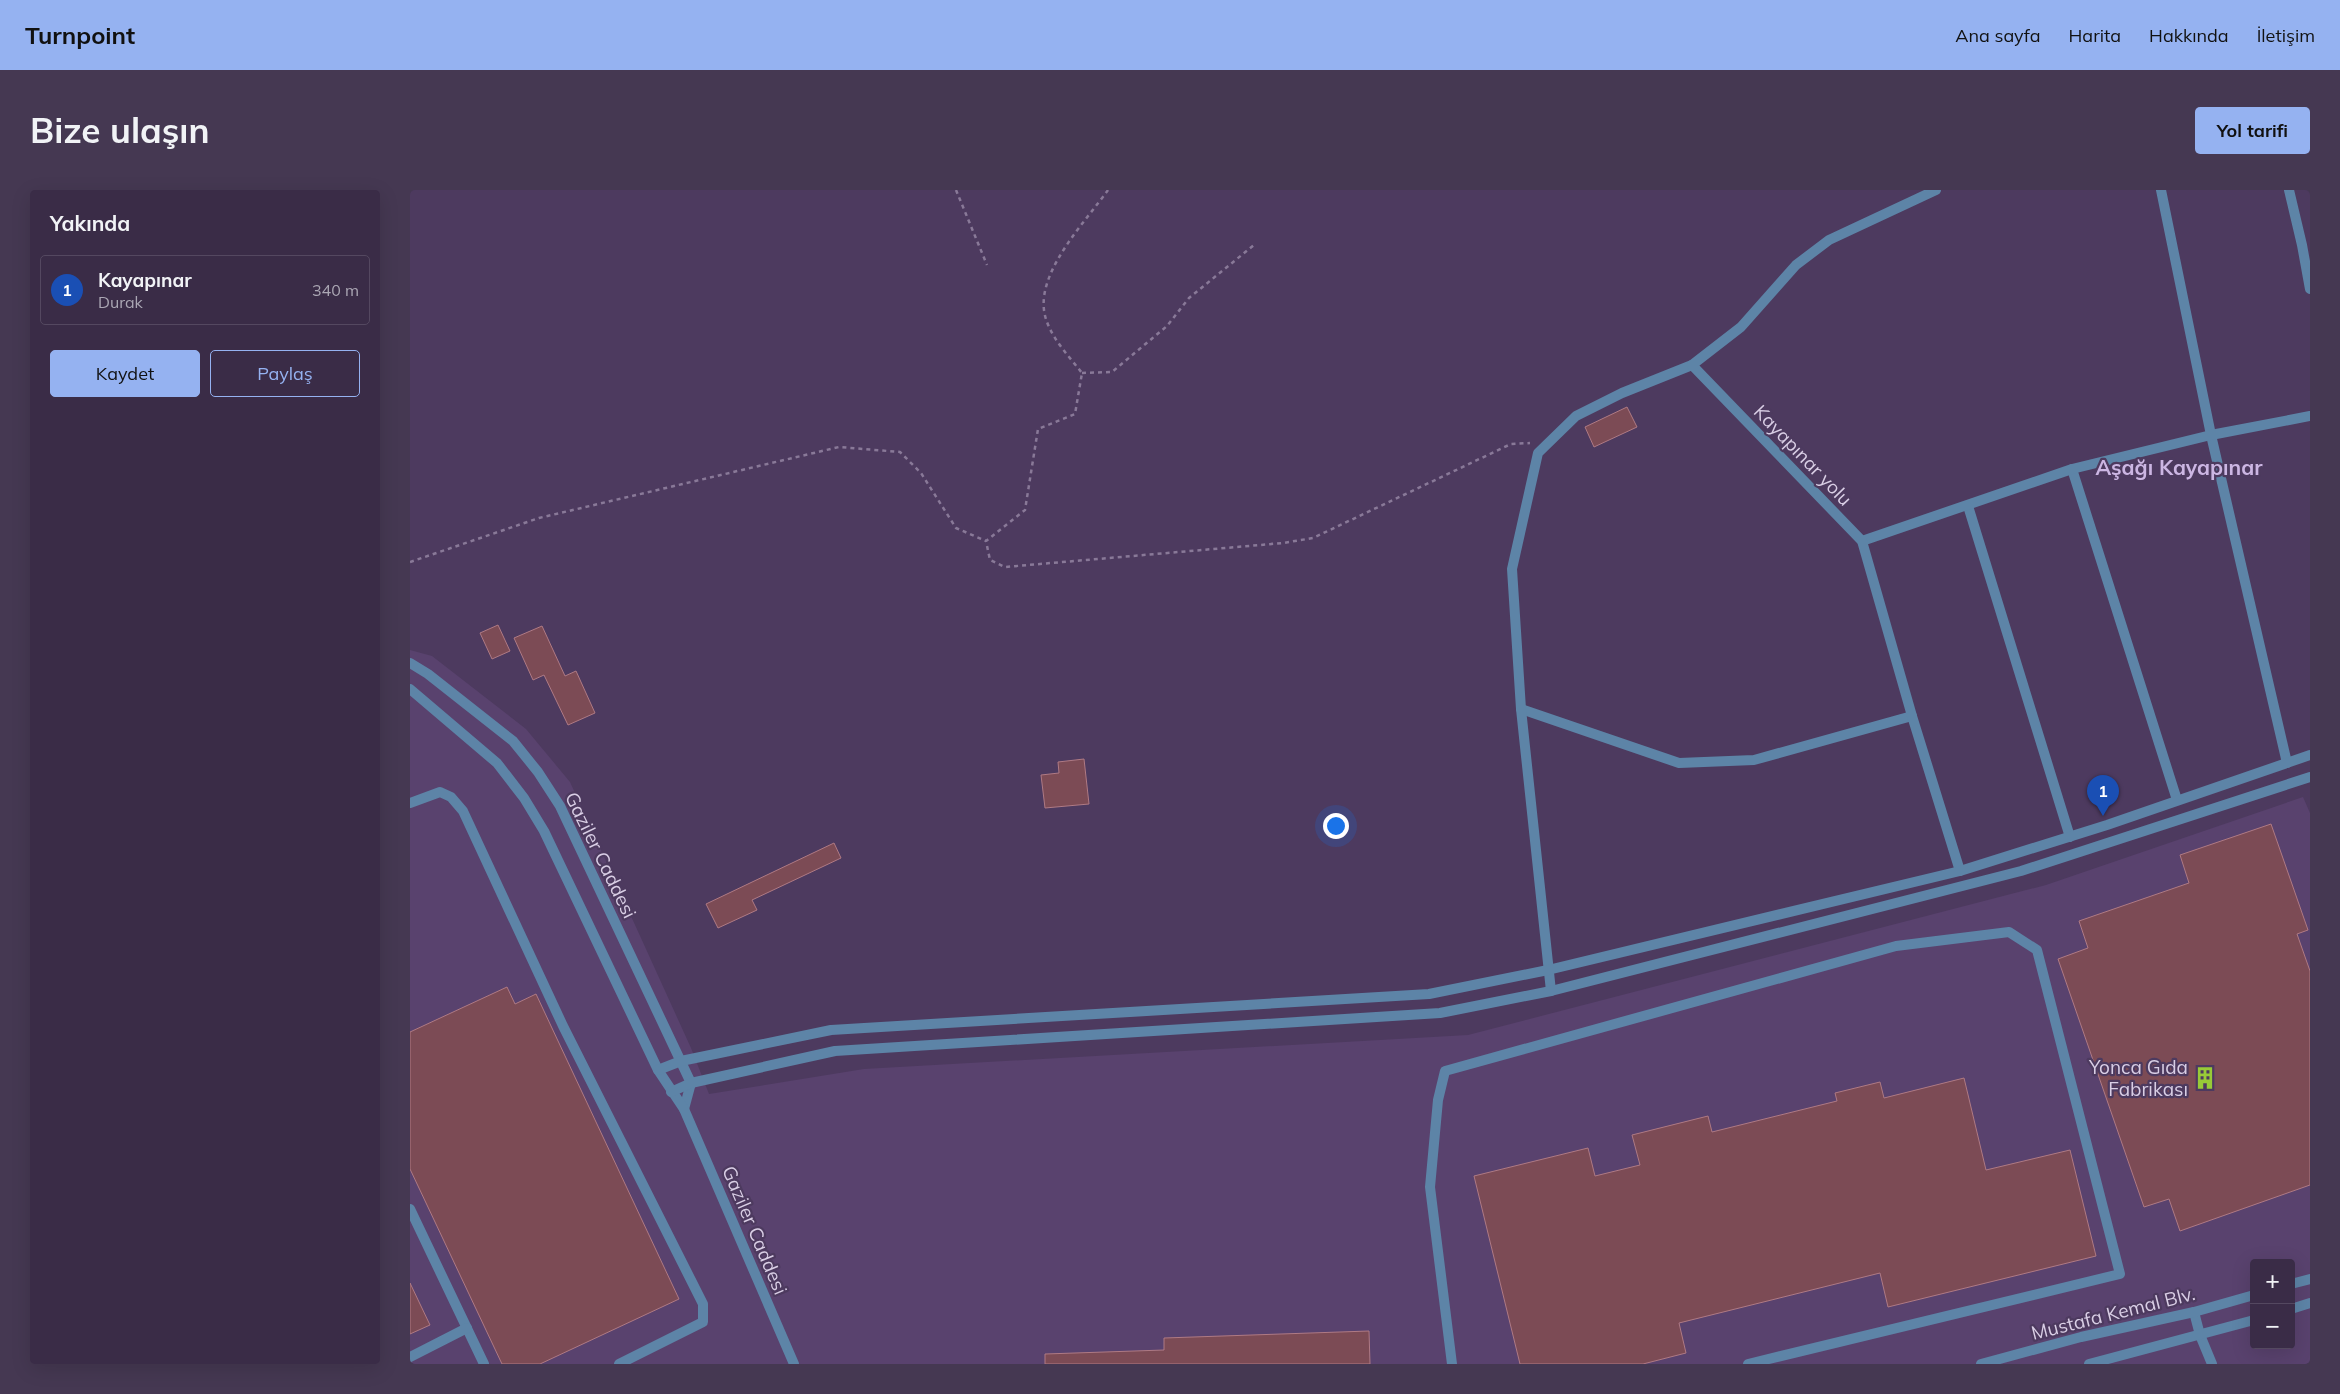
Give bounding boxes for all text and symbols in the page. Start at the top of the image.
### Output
text: Turnpoint [25,20,135,50]
text: Ana sayfa [1955,24,2041,47]
text: Harita [2069,24,2121,47]
text: Hakkında [2149,24,2229,47]
text: İletişim [2257,24,2315,47]
button: Yol tarifi [2195,107,2310,154]
text: Bize ulaşın [30,108,210,152]
text: Yakında [50,210,130,236]
text: Kayapınar [98,268,192,292]
text: 1 [62,280,72,300]
text: 340 m [312,280,359,300]
text: Durak [98,292,143,312]
button: Kaydet [50,350,200,397]
button: Paylaş [210,350,360,397]
street label: Kayapınar yolu [1749,399,1857,511]
district label: Aşağı Kayapınar [2096,454,2263,480]
pin: 1 [2087,775,2119,816]
street label: Gaziler Caddesi [560,788,642,922]
your location [1323,813,1349,839]
place label: Yonca Gıda Fabrikası [2088,1055,2188,1101]
building icon: Yonca Gıda Fabrikası [2192,1065,2218,1091]
street label: Gaziler Caddesi [717,1162,793,1298]
map controls [2250,1259,2295,1349]
button: + [2250,1259,2295,1304]
street label: Mustafa Kemal Blv. [2029,1281,2197,1345]
button: − [2250,1304,2295,1349]

